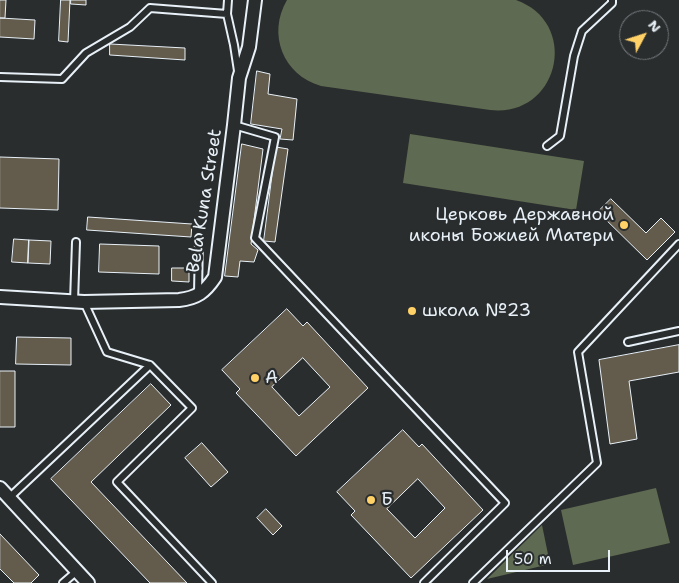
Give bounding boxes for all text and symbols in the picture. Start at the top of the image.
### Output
north arrow [619,10,669,60]
text: N [644,16,665,36]
street label: Bela Kuna Street [183,128,227,274]
place label: Церковь Державной иконы Божией Матери [409,204,614,246]
marker: Церковь Державной иконы Божией Матери [618,219,630,231]
place label: школа №23 [422,300,531,322]
marker: школа №23 [406,305,418,317]
place label: А [265,367,278,389]
marker: А [249,372,261,384]
place label: Б [381,489,393,511]
marker: Б [365,494,377,506]
scale bar [509,540,613,572]
text: 50 m [514,549,552,569]

